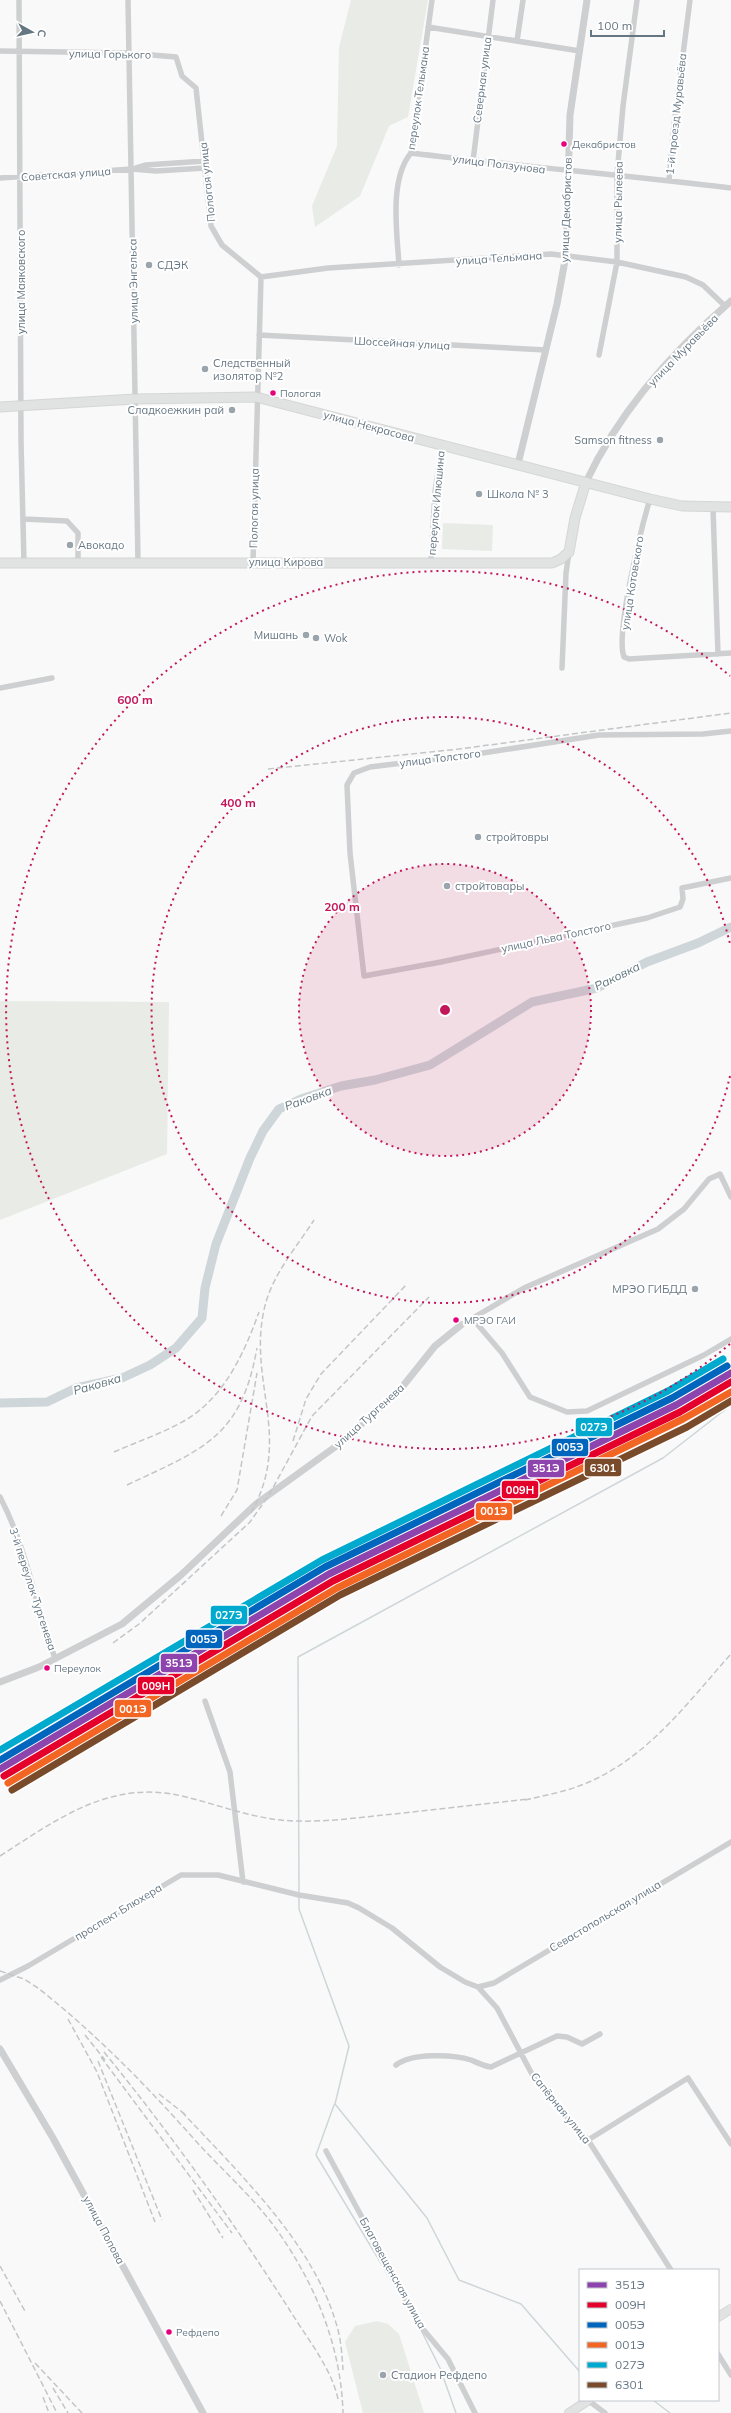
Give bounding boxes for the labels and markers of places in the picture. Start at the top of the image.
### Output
place label: Декабристов [572,138,636,151]
marker: Декабристов [559,139,569,149]
place label: СДЭК [157,258,189,272]
marker: СДЭК [144,260,154,270]
place label: Следственный изолятор №2 [213,356,290,383]
marker: Следственный изолятор №2 [200,364,210,374]
place label: Пологая [280,387,321,400]
marker: Пологая [268,388,278,398]
place label: Сладкоежкин рай [127,403,224,417]
marker: Сладкоежкин рай [227,405,237,415]
place label: Samson fitness [574,433,652,447]
marker: Samson fitness [655,435,665,445]
place label: Школа № 3 [487,487,549,501]
marker: Школа № 3 [474,489,484,499]
place label: Авокадо [78,538,124,552]
marker: Авокадо [65,540,75,550]
place label: Мишань [254,628,298,642]
marker: Мишань [301,630,311,640]
place label: Wok [324,631,348,645]
marker: Wok [311,633,321,643]
place label: стройтовры [486,830,549,844]
marker: стройтовры [473,832,483,842]
place label: стройтовары [455,879,524,893]
marker: стройтовары [442,881,452,891]
centre of rings [438,1003,452,1017]
place label: МРЭО ГИБДД [612,1282,687,1296]
marker: МРЭО ГИБДД [690,1284,700,1294]
place label: МРЭО ГАИ [464,1314,516,1327]
marker: МРЭО ГАИ [451,1315,461,1325]
place label: Переулок [54,1662,102,1675]
marker: Переулок [42,1663,52,1673]
place label: Рефдепо [176,2326,220,2339]
marker: Рефдепо [164,2327,174,2337]
place label: Стадион Рефдепо [391,2368,487,2382]
marker: Стадион Рефдепо [378,2370,388,2380]

